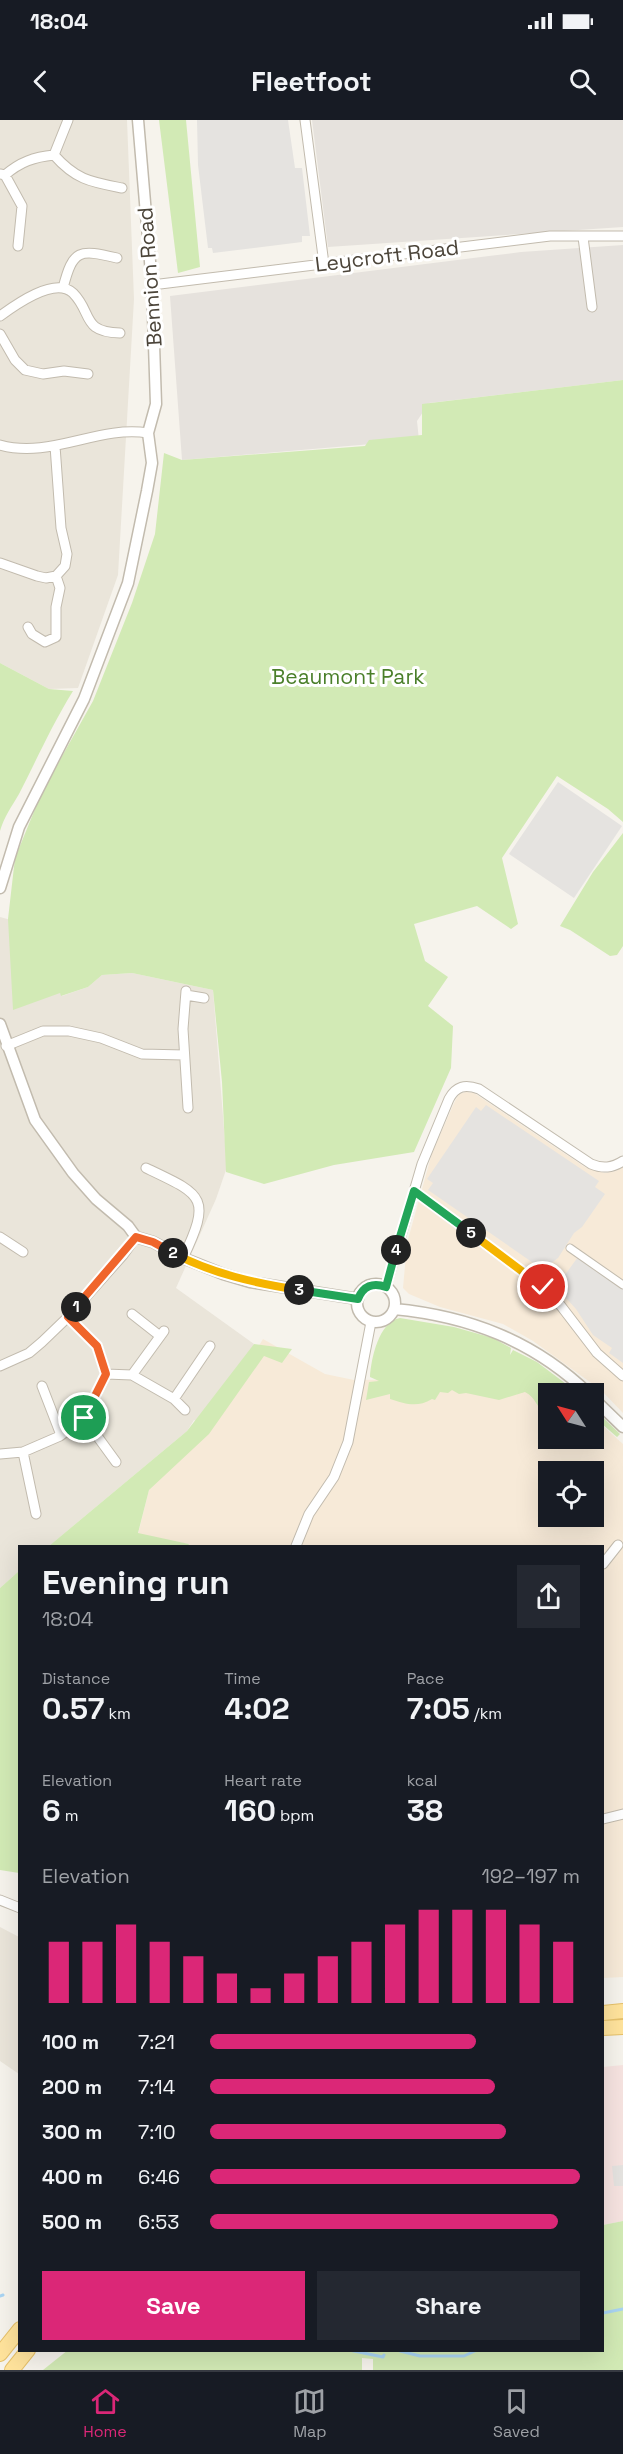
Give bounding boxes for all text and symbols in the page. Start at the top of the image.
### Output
text: 18:04 [30,7,88,35]
text: Fleetfoot [251,64,372,99]
icon: back [24,65,57,98]
icon: search [566,65,599,98]
street label: Bennion Road [131,206,168,348]
street label: Leycroft Road [313,233,460,278]
park label: Beaumont Park [271,663,425,690]
pin: 5 [456,1218,486,1248]
text: 5 [466,1222,476,1243]
pin: 4 [381,1235,411,1265]
pin: 2 [158,1238,188,1268]
text: 4 [391,1239,401,1260]
text: 2 [168,1242,178,1263]
pin [517,1261,568,1312]
icon: check [526,1270,559,1303]
pin: 3 [284,1275,314,1305]
text: 3 [294,1279,304,1300]
pin: 1 [61,1292,91,1322]
text: 1 [72,1296,80,1317]
north arrow [538,1383,604,1449]
map controls [538,1383,604,1527]
pin [58,1392,109,1443]
icon: arrive [67,1401,100,1434]
button: locate [538,1461,604,1527]
text: Evening run [42,1562,230,1604]
button: share [517,1565,580,1628]
text: 18:04 [42,1606,93,1632]
text: Distance [42,1668,110,1689]
text: Time [224,1668,261,1689]
text: Pace [407,1668,444,1689]
text: 0.57 [42,1689,104,1728]
text: 4:02 [224,1689,290,1728]
text: 7:05 [407,1689,470,1728]
text: km [104,1703,131,1724]
text: /km [470,1703,502,1724]
text: Elevation [42,1770,112,1791]
text: Heart rate [224,1770,302,1791]
text: kcal [407,1770,438,1791]
text: 6 [42,1791,61,1830]
text: 160 [224,1791,276,1830]
text: 38 [407,1791,443,1830]
text: m [61,1805,78,1826]
text: bpm [276,1805,314,1826]
text: Elevation [42,1863,130,1889]
text: 192–197 m [481,1863,580,1889]
text: 100 m [42,2029,99,2055]
text: 7:21 [138,2029,175,2055]
text: 200 m [42,2074,102,2100]
text: 7:14 [138,2074,175,2100]
text: 300 m [42,2119,102,2145]
text: 7:10 [138,2119,176,2145]
text: 400 m [42,2164,103,2190]
text: 6:46 [138,2164,180,2190]
text: 500 m [42,2209,102,2235]
text: 6:53 [138,2209,179,2235]
button: Save [42,2271,305,2340]
button: Share [317,2271,580,2340]
tab: Home [83,2385,127,2442]
tab: Map [293,2385,327,2442]
tab: Saved [493,2385,540,2442]

